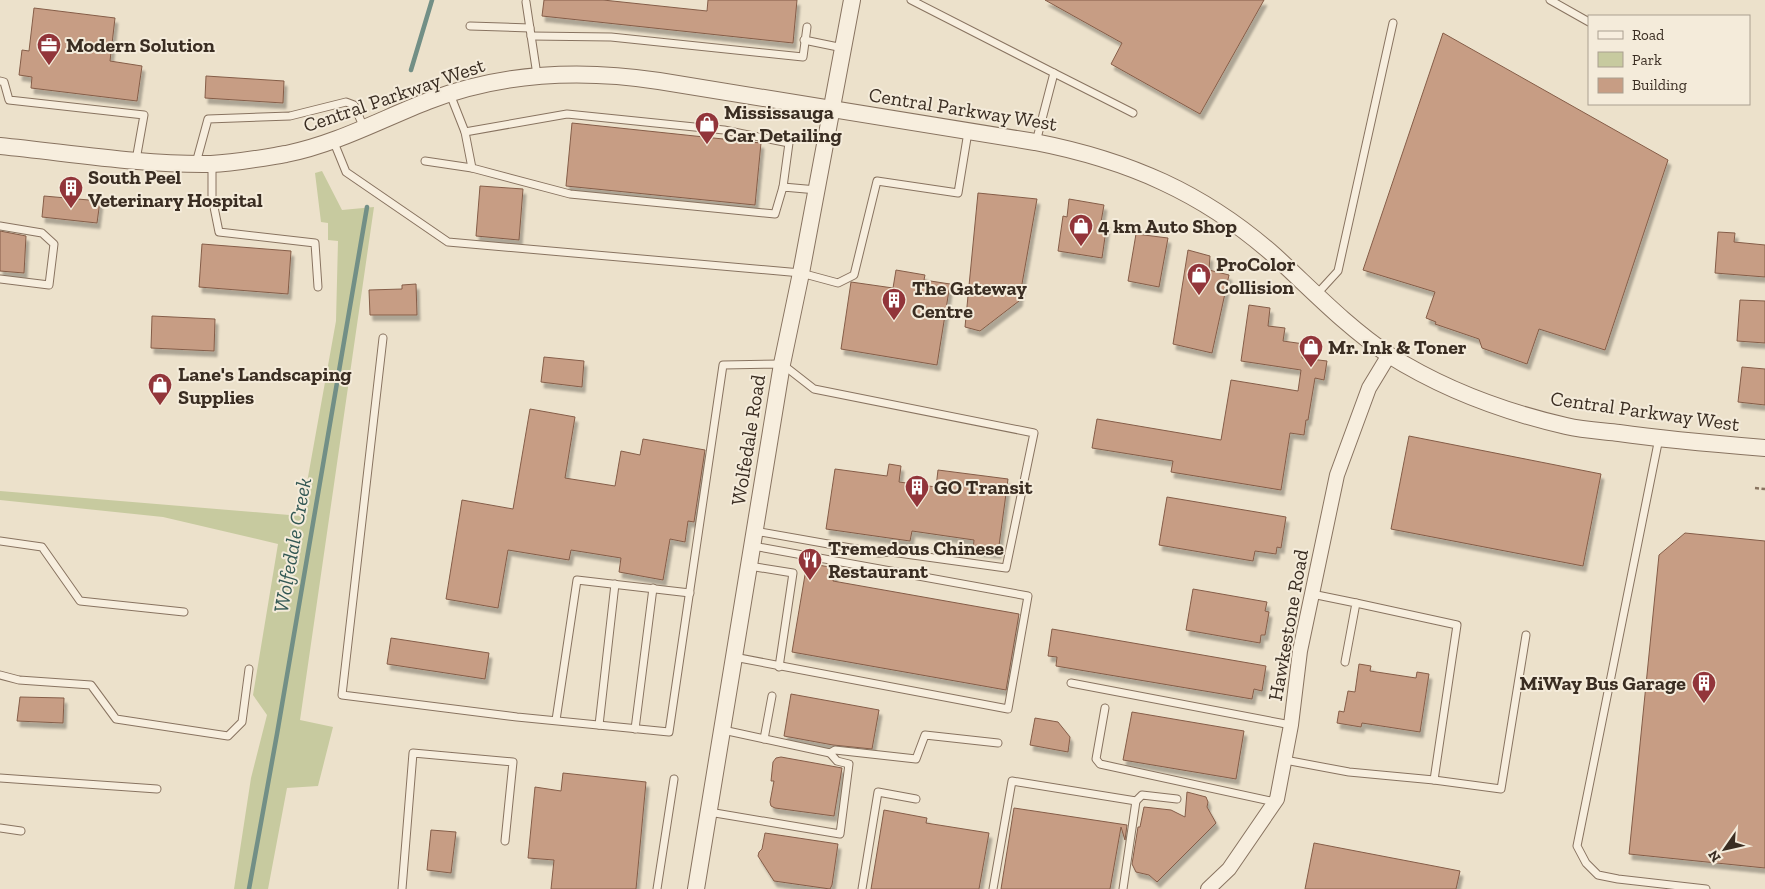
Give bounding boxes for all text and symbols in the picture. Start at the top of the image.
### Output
legend [1588,15,1750,105]
text: Road [1632,26,1665,44]
office icon: Modern Solution [36,32,62,66]
place label: Modern Solution [66,33,215,57]
text: Park [1632,51,1662,69]
street label: Central Parkway West [300,52,488,137]
text: Building [1632,76,1687,94]
street label: Central Parkway West [867,82,1059,136]
place label: Mississauga Car Detailing [724,100,842,147]
shop icon: Mississauga Car Detailing [694,111,720,145]
place label: South Peel Veterinary Hospital [88,165,263,212]
building icon: South Peel Veterinary Hospital [58,175,84,209]
shop icon: 4 km Auto Shop [1068,213,1094,247]
place label: 4 km Auto Shop [1098,214,1237,238]
place label: ProColor Collision [1216,252,1296,299]
shop icon: ProColor Collision [1186,262,1212,296]
place label: The Gateway Centre [912,276,1027,323]
building icon: The Gateway Centre [881,287,907,321]
shop icon: Mr. Ink & Toner [1298,334,1324,368]
place label: Mr. Ink & Toner [1328,335,1467,359]
place label: Lane's Landscaping Supplies [178,362,352,409]
shop icon: Lane's Landscaping Supplies [147,372,173,406]
street label: Wolfedale Road [726,373,770,507]
street label: Central Parkway West [1549,386,1741,436]
building icon: GO Transit [904,474,930,508]
water label: Wolfedale Creek [268,475,316,615]
place label: GO Transit [934,475,1034,499]
place label: Tremedous Chinese Restaurant [828,536,1004,583]
restaurant icon: Tremedous Chinese Restaurant [797,547,823,581]
street label: Hawkestone Road [1263,547,1313,703]
building icon: MiWay Bus Garage [1691,670,1717,704]
place label: MiWay Bus Garage [1520,671,1686,695]
north arrow [1700,824,1750,874]
text: N [1704,847,1725,865]

